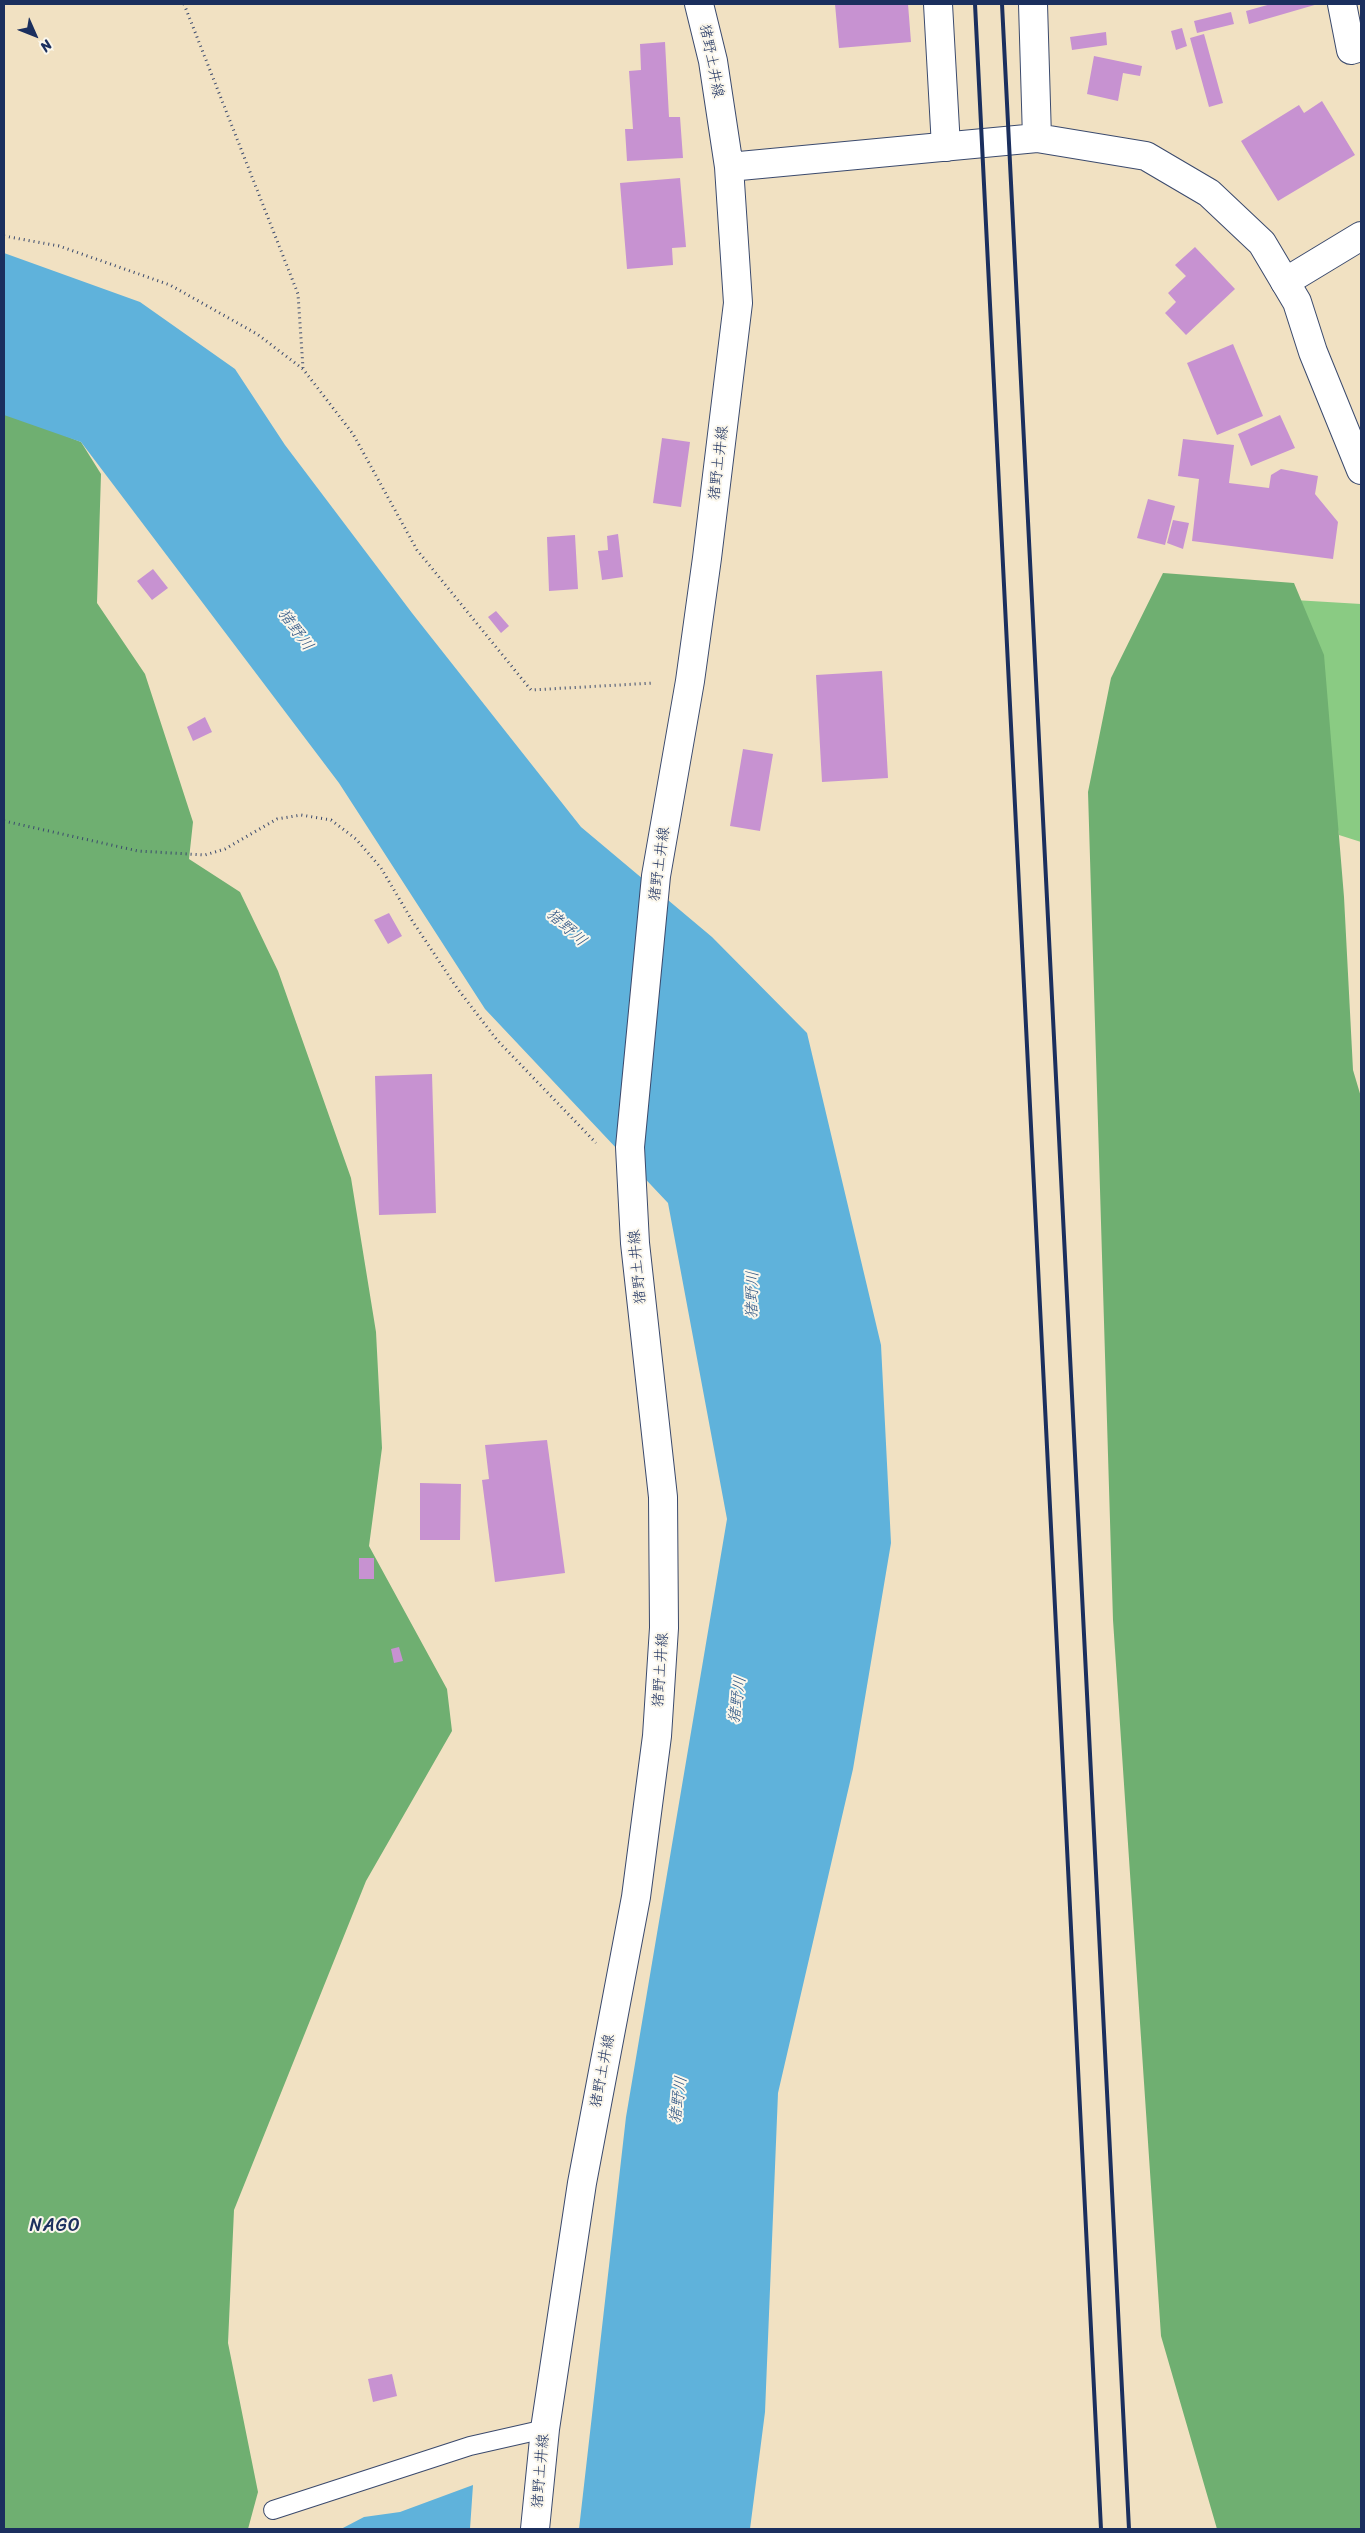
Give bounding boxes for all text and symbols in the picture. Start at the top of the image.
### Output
north arrow [10,10,60,60]
street label: 猪野土井線 [695,22,727,100]
text: N [34,34,59,58]
street label: 猪野土井線 [705,425,733,501]
water label: 猪野川 [273,605,317,655]
street label: 猪野土井線 [646,826,674,902]
water label: 猪野川 [542,905,590,951]
street label: 猪野土井線 [626,1229,650,1305]
water label: 猪野川 [743,1271,763,1319]
street label: 猪野土井線 [649,1632,673,1708]
water label: 猪野川 [725,1675,751,1725]
street label: 猪野土井線 [587,2032,619,2110]
water label: 猪野川 [666,2075,692,2125]
district label: NAGO [29,2215,81,2237]
street label: 猪野土井線 [529,2433,553,2509]

